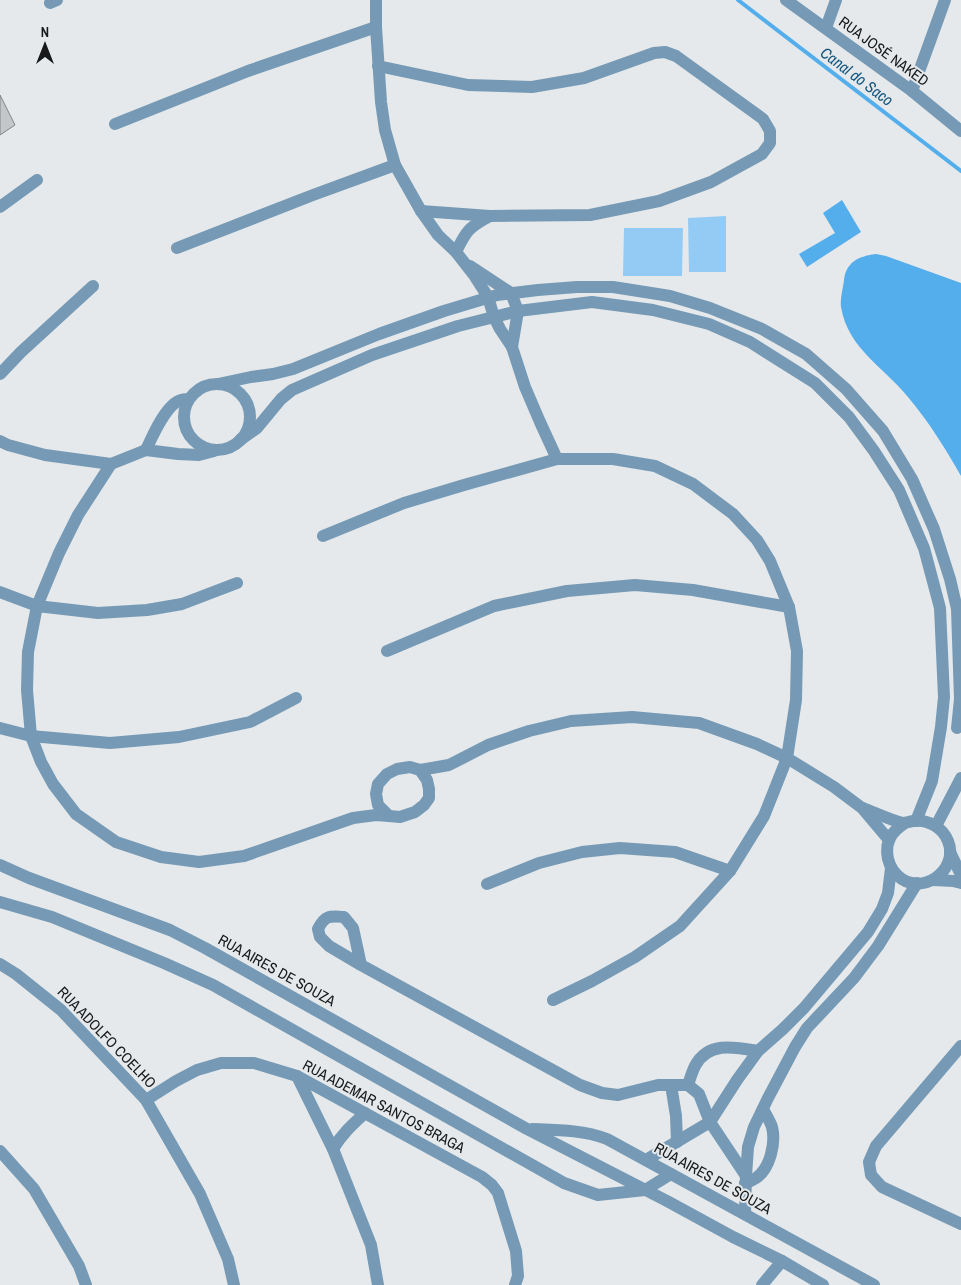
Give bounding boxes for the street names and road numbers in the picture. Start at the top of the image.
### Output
street label: RUA JOSÉ NAKED [835,11,933,91]
street label: RUA AIRES DE SOUZA [215,929,340,1011]
street label: RUA ADOLFO COELHO [53,982,161,1092]
street label: RUA ADEMAR SANTOS BRAGA [299,1054,470,1158]
street label: RUA AIRES DE SOUZA [651,1137,776,1219]

